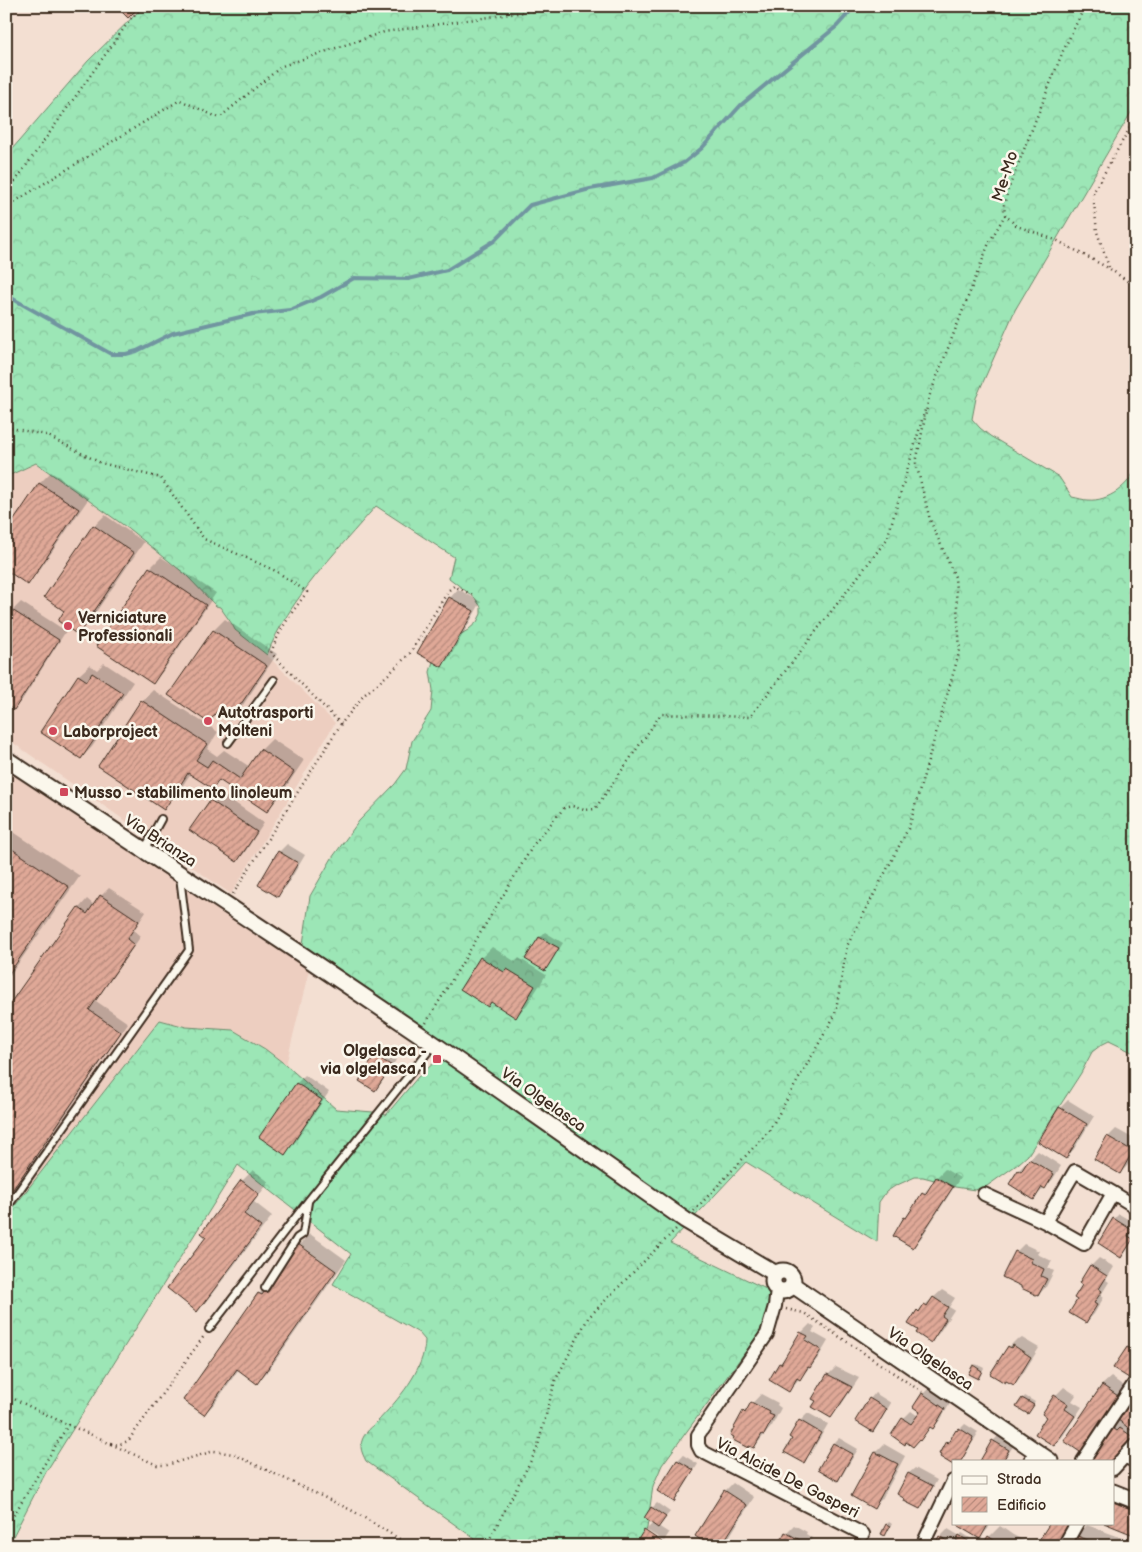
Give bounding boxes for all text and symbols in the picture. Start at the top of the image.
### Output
street label: Me-Mo [988,149,1023,204]
place label: Verniciature Professionali [78,609,173,646]
marker: Verniciature Professionali [62,620,74,632]
place label: Autotrasporti Molteni [217,704,313,741]
marker: Autotrasporti Molteni [202,715,214,727]
place label: Laborproject [63,723,158,742]
marker: Laborproject [47,725,59,737]
place label: Musso - stabilimento linoleum [74,784,292,803]
marker: Musso - stabilimento linoleum [58,786,70,798]
street label: Via Brianza [121,811,200,872]
place label: Olgelasca - via olgelasca 1 [320,1042,427,1079]
marker: Olgelasca - via olgelasca 1 [431,1053,443,1065]
street label: Via Olgelasca [497,1064,589,1137]
street label: Via Olgelasca [884,1324,977,1395]
street label: Via Alcide De Gasperi [713,1434,862,1523]
legend [952,1460,1114,1524]
text: Strada [997,1470,1041,1489]
text: Edificio [997,1496,1046,1515]

